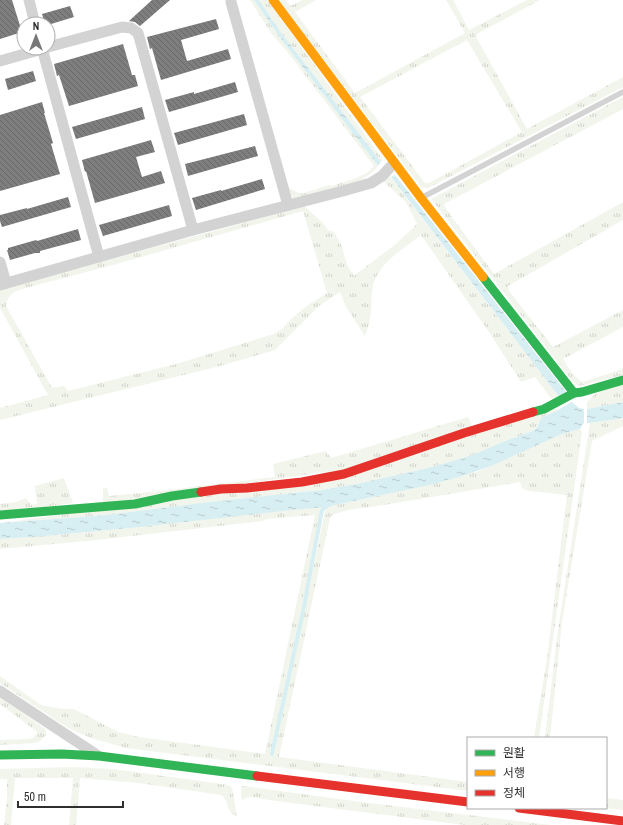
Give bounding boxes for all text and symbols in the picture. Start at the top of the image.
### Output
north arrow [16,16,56,56]
text: N [33,19,39,33]
legend [467,737,607,809]
text: 원활 [503,745,525,761]
text: 서행 [503,765,525,781]
scale bar [18,783,123,809]
text: 정체 [503,785,525,801]
text: 50 m [24,789,46,805]

